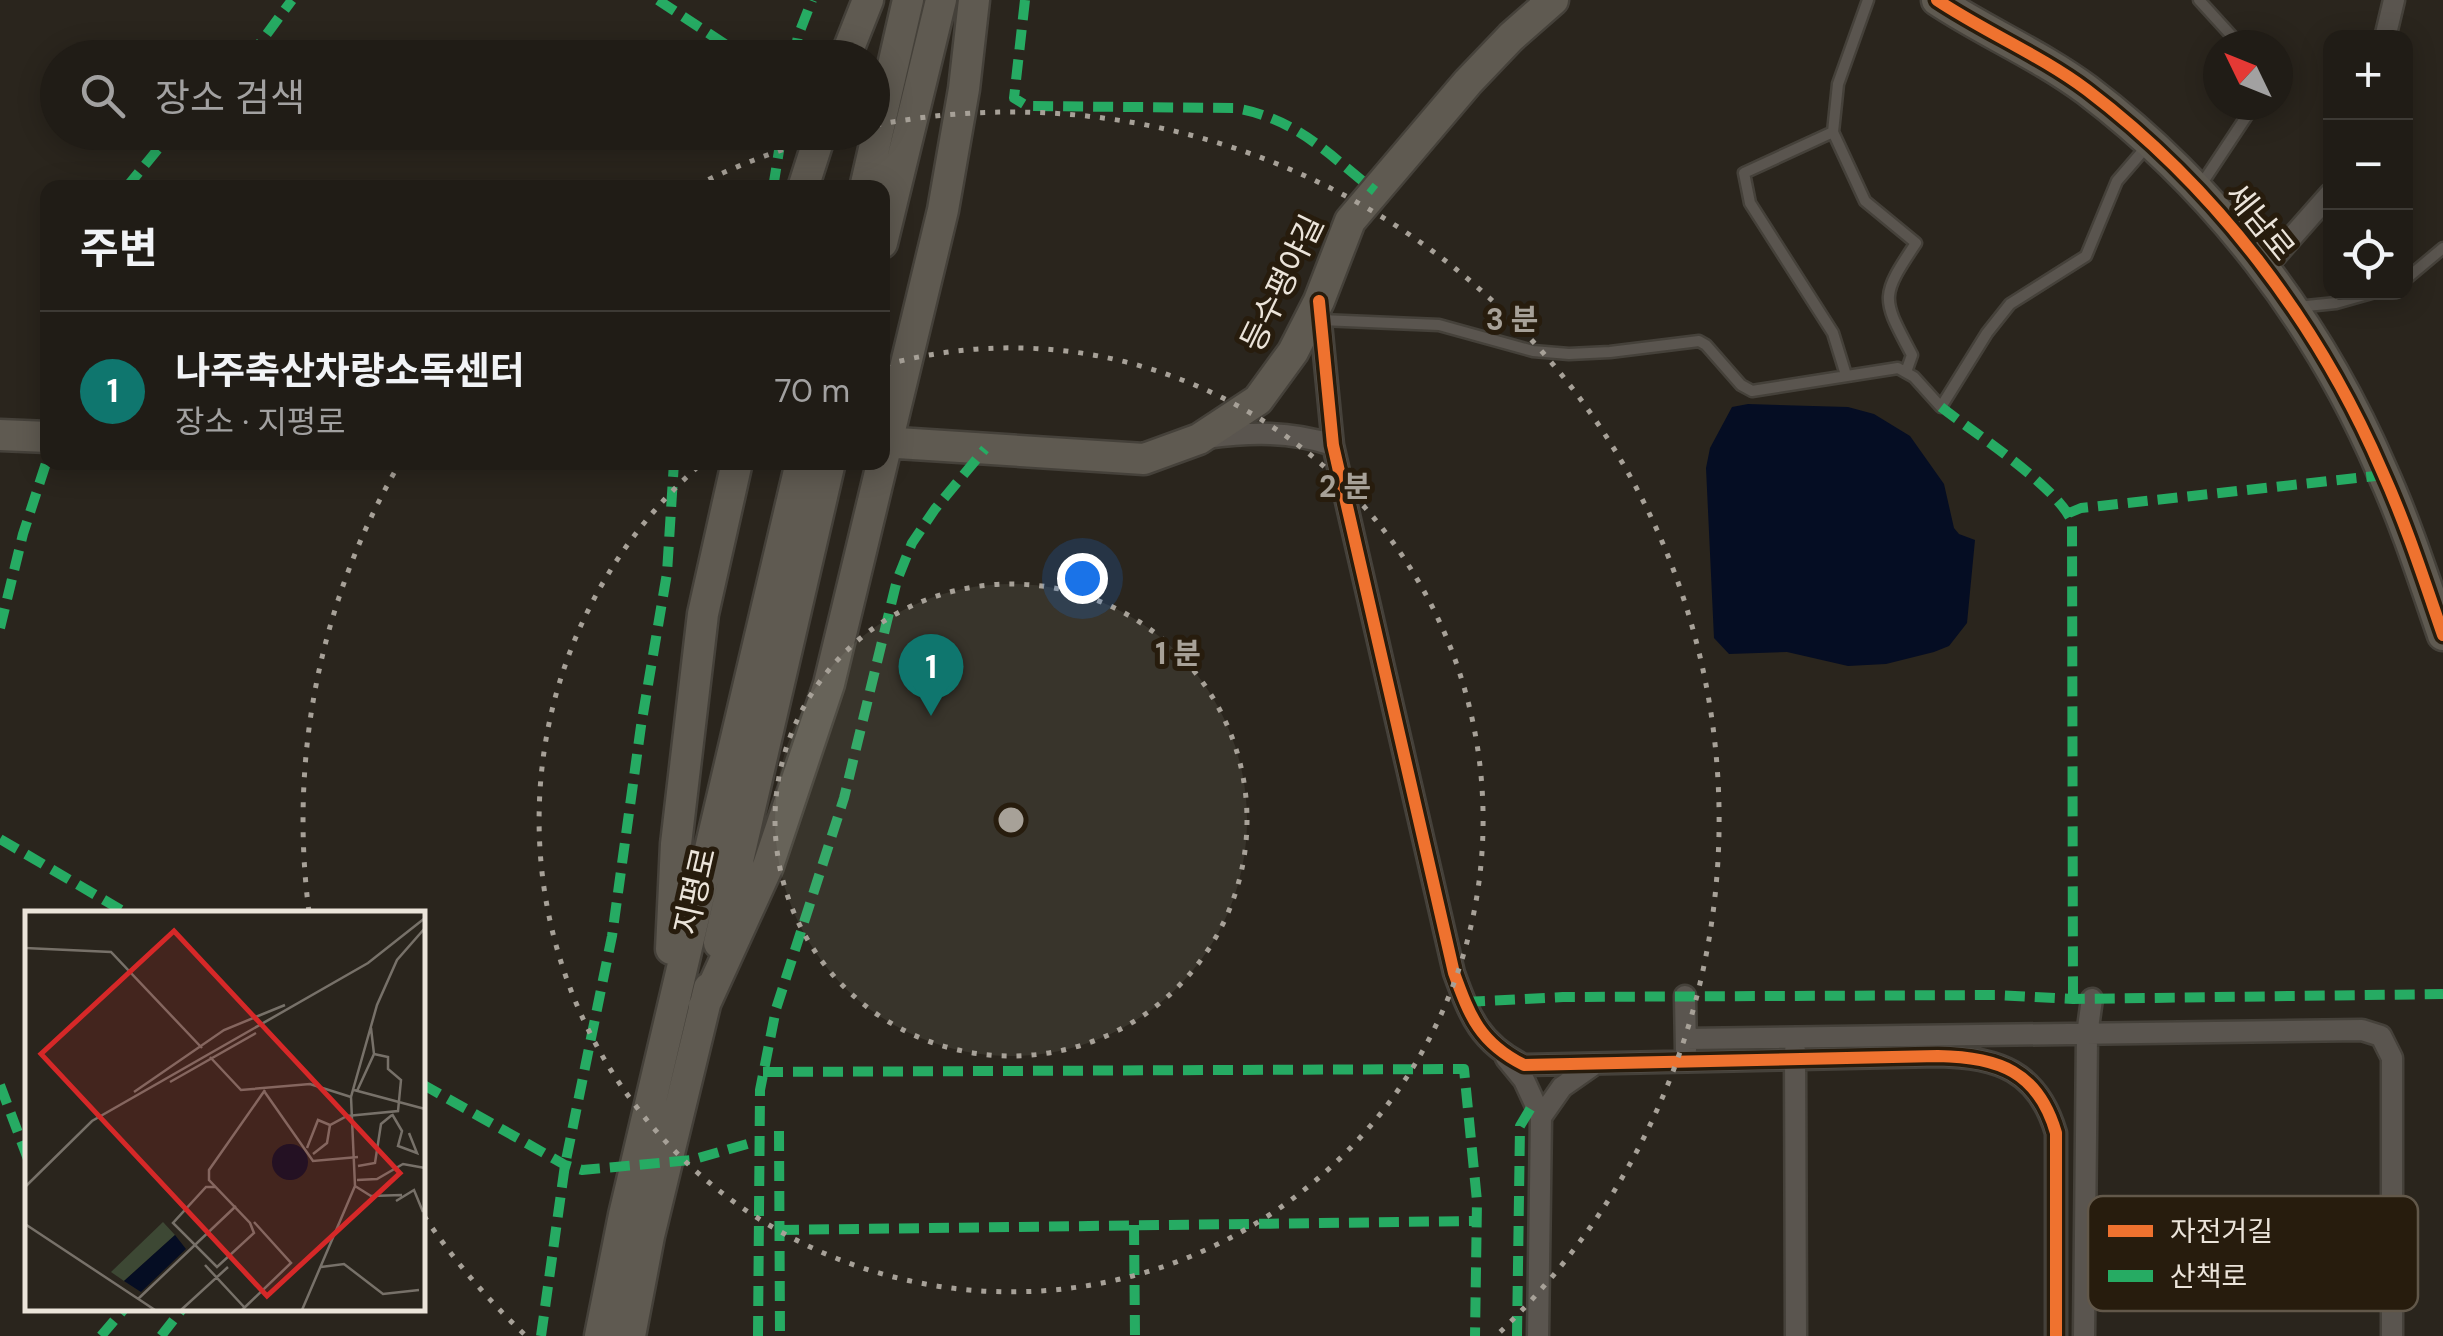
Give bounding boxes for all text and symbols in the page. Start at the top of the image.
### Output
north arrow [2203,30,2293,120]
map controls [2323,30,2413,300]
button: + [2323,30,2413,120]
search box [40,40,890,150]
icon: search [75,68,130,123]
text: 장소 검색 [155,73,305,123]
button: − [2323,120,2413,210]
street label: 세남로 [2216,174,2304,270]
street label: 등수평야길 [1231,208,1333,358]
button: locate [2323,210,2413,300]
text: 주변 [80,221,157,276]
text: 3 분 [1486,300,1538,339]
text: 나주축산차량소독센터 [175,346,525,396]
text: 1 [107,370,118,412]
text: 70 m [774,370,850,412]
text: 장소 · 지평로 [175,401,346,443]
text: 2 분 [1319,467,1371,506]
your location [1057,553,1108,604]
pin: 1 [898,634,964,716]
text: 1 분 [1155,634,1201,673]
centre of rings [993,802,1029,838]
street label: 지평로 [665,843,725,939]
inset map [25,911,425,1311]
legend [2088,1196,2418,1311]
text: 자전거길 [2170,1213,2273,1250]
text: 산책로 [2170,1258,2247,1295]

